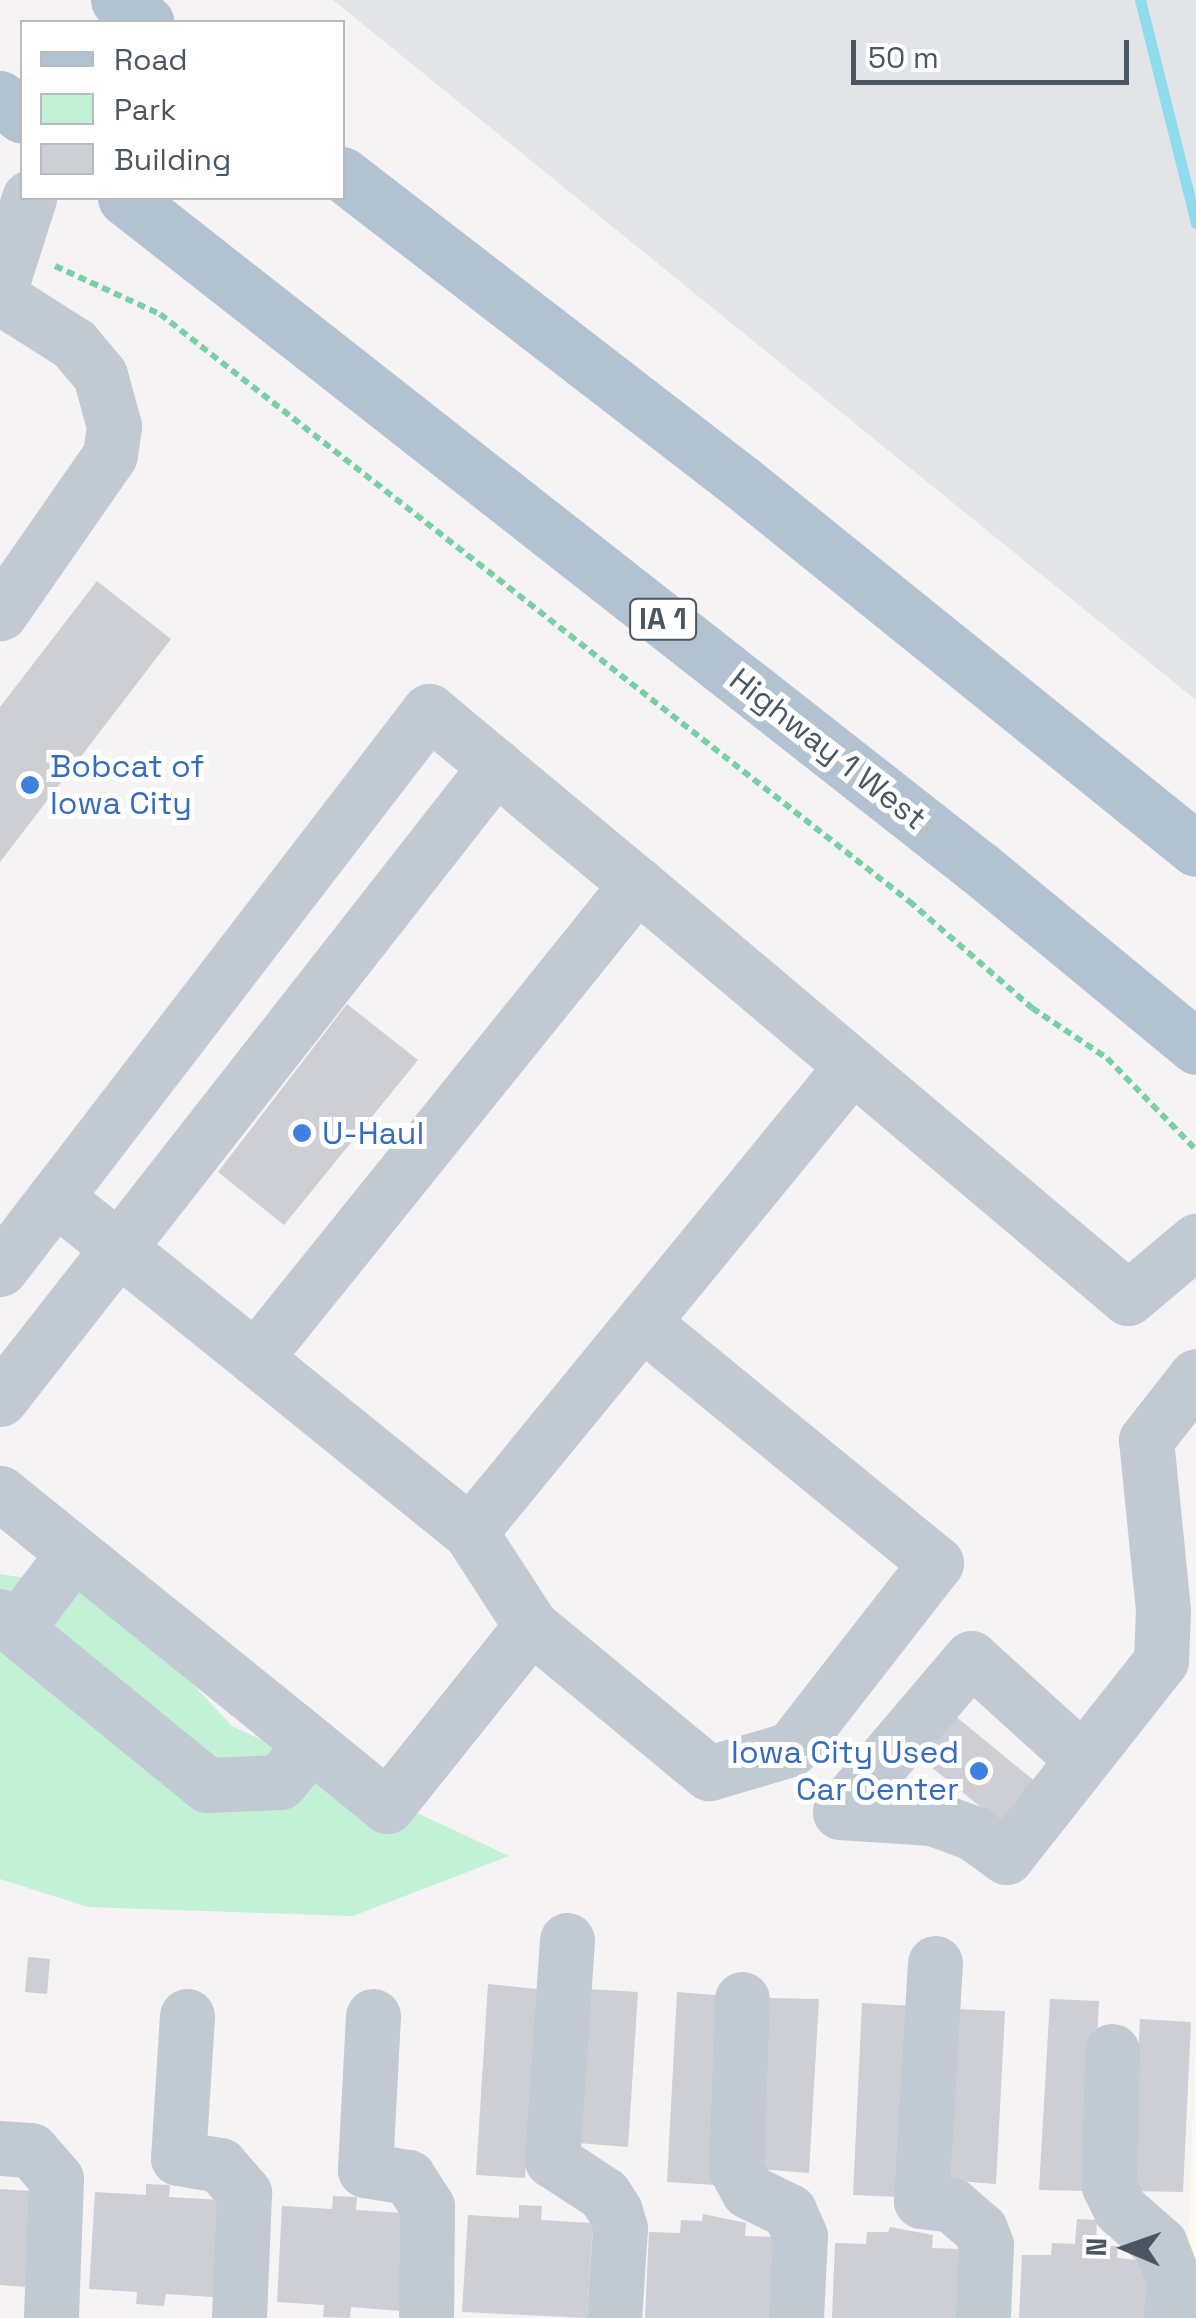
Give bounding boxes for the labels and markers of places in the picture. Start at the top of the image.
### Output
place label: Bobcat of Iowa City [50,748,204,823]
marker: Bobcat of Iowa City [19,774,41,796]
place label: U-Haul [322,1114,424,1152]
marker: U-Haul [291,1122,313,1144]
place label: Iowa City Used Car Center [731,1734,959,1809]
marker: Iowa City Used Car Center [968,1760,990,1782]

